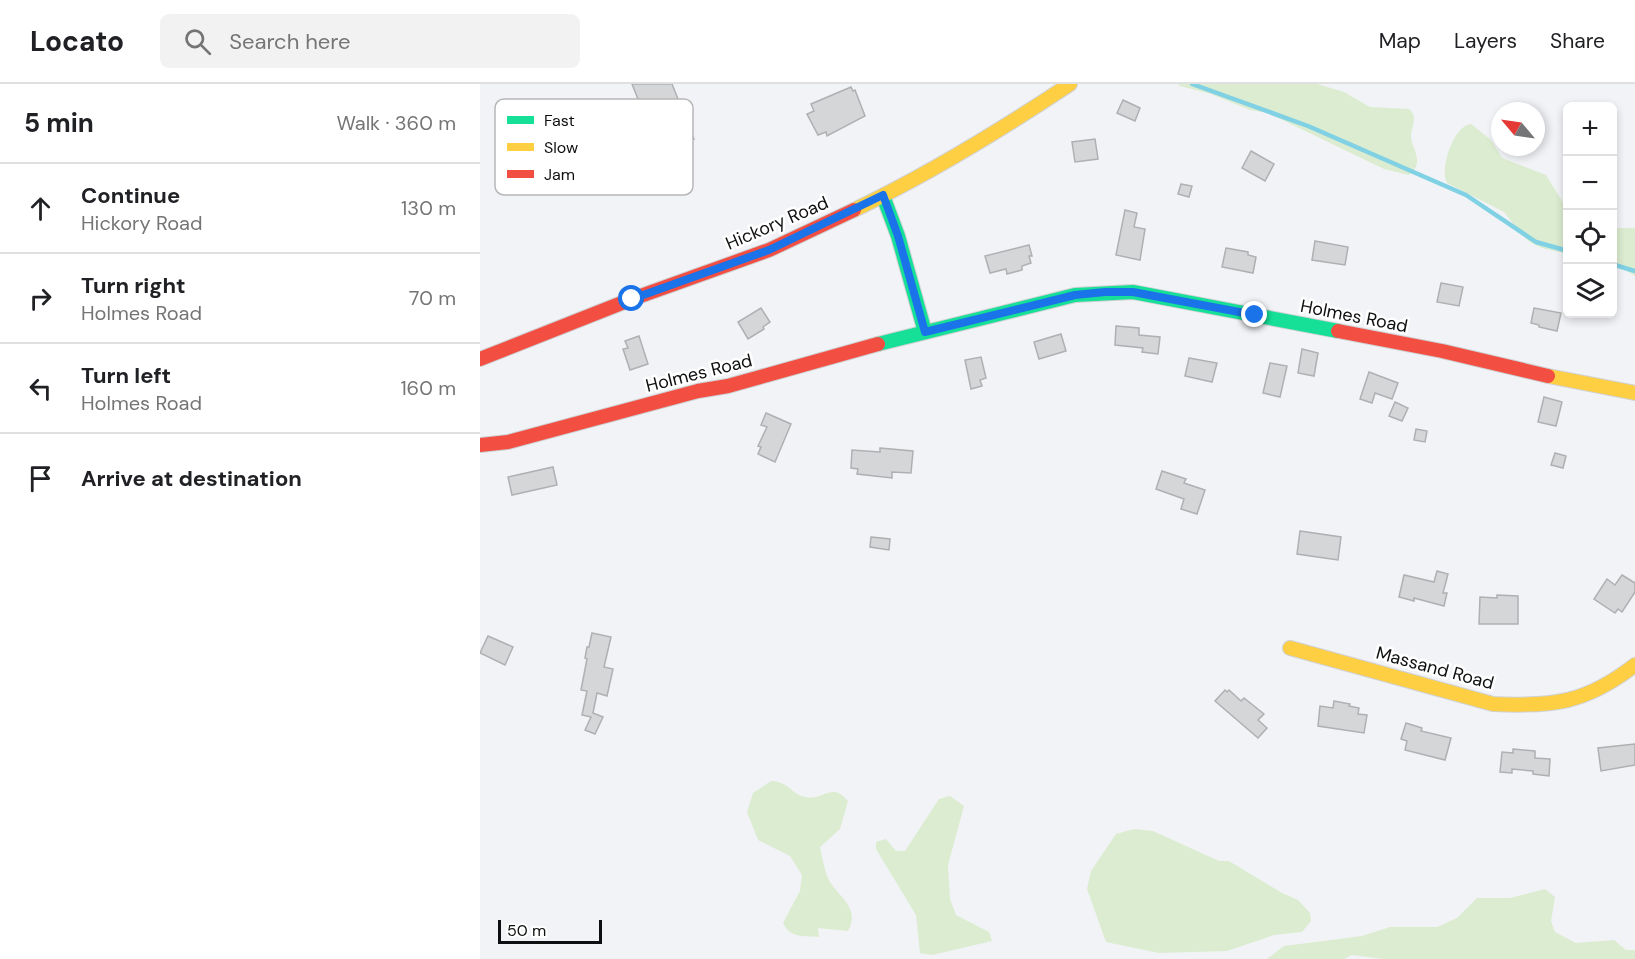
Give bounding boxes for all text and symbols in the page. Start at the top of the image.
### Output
search box [160,14,580,68]
text: Locato [30,23,124,60]
icon: search [181,25,214,58]
text: Search here [229,27,351,56]
text: Map [1379,27,1421,55]
text: Layers [1454,27,1517,55]
text: Share [1550,27,1605,55]
legend [495,99,693,195]
north arrow [1491,102,1545,156]
map controls [1563,102,1617,318]
button: + [1563,102,1617,156]
text: 5 min [24,106,94,140]
text: Walk · 360 m [336,110,456,136]
text: Fast [544,110,575,131]
text: Slow [544,137,578,158]
button: − [1563,156,1617,210]
text: Jam [544,164,575,185]
text: Continue [81,181,180,210]
street label: Hickory Road [722,191,832,255]
icon: ahead [24,192,57,225]
text: 130 m [401,195,456,221]
text: Hickory Road [81,210,202,236]
button: locate [1563,210,1617,264]
button: layers [1563,264,1617,318]
text: Turn right [81,271,186,300]
icon: right [24,282,57,315]
text: 70 m [409,285,456,311]
route start [618,285,644,311]
street label: Holmes Road [1298,294,1410,338]
text: Holmes Road [81,300,202,326]
route end [1241,301,1267,327]
street label: Holmes Road [643,348,755,398]
text: Turn left [81,361,171,390]
icon: left [24,372,57,405]
text: 160 m [400,375,456,401]
text: Holmes Road [81,390,202,416]
icon: arrive [24,462,57,495]
text: Arrive at destination [81,464,302,493]
street label: Massand Road [1373,641,1497,695]
scale bar [498,917,602,944]
text: 50 m [507,920,546,941]

